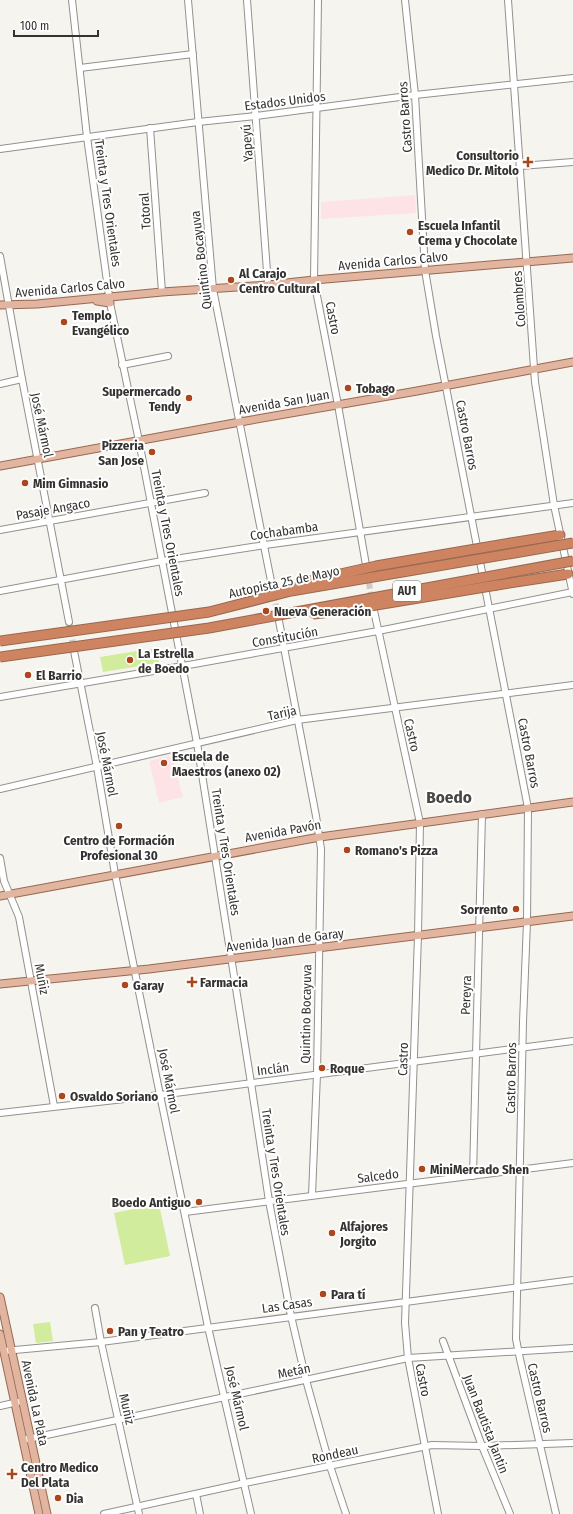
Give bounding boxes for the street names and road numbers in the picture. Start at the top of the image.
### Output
street label: Castro Barros [395,81,415,153]
street label: Estados Unidos [244,89,327,113]
street label: Yapeyú [238,124,256,162]
street label: Treinta y Tres Orientales [92,138,124,268]
street label: Totoral [136,192,154,230]
street label: Quintino Bocayuva [187,210,215,310]
street label: Avenida Carlos Calvo [337,249,449,273]
street label: Colombres [510,270,528,328]
street label: Avenida Carlos Calvo [14,276,126,300]
street label: Castro [322,300,344,336]
street label: Avenida San Juan [237,387,331,417]
street label: José Mármol [28,391,56,459]
street label: Castro Barros [453,399,481,472]
street label: Treinta y Tres Orientales [148,468,188,598]
street label: Pasaje Angaco [15,495,91,523]
street label: Cochabamba [249,519,319,543]
street label: Autopista 25 de Mayo [227,563,341,601]
road number: AU1 [393,581,421,601]
street label: Constitución [251,624,319,650]
street label: Tarija [266,703,298,723]
street label: Castro [401,717,423,753]
street label: Castro Barros [515,717,543,790]
street label: José Mármol [93,730,121,798]
street label: Treinta y Tres Orientales [209,787,244,917]
street label: Avenida Pavón [244,817,322,845]
street label: Avenida Juan de Garay [225,925,345,955]
street label: Muñiz [32,962,52,996]
street label: Quintino Bocayuva [298,964,314,1064]
street label: Pereyra [458,975,474,1015]
street label: Castro [395,1042,411,1076]
street label: Castro Barros [503,1042,519,1114]
street label: José Mármol [155,1047,183,1115]
street label: Inclán [256,1060,290,1078]
street label: Treinta y Tres Orientales [259,1107,294,1237]
street label: Salcedo [356,1166,400,1186]
street label: Las Casas [261,1294,314,1316]
street label: Avenida La Plata [19,1359,51,1447]
street label: Metán [276,1360,312,1382]
street label: Castro [412,1362,434,1398]
street label: Castro Barros [525,1362,555,1435]
street label: José Mármol [222,1364,252,1432]
street label: Juan Bautista Jantin [460,1372,512,1476]
street label: Muñiz [116,1392,138,1426]
street label: Rondeau [310,1442,360,1466]

